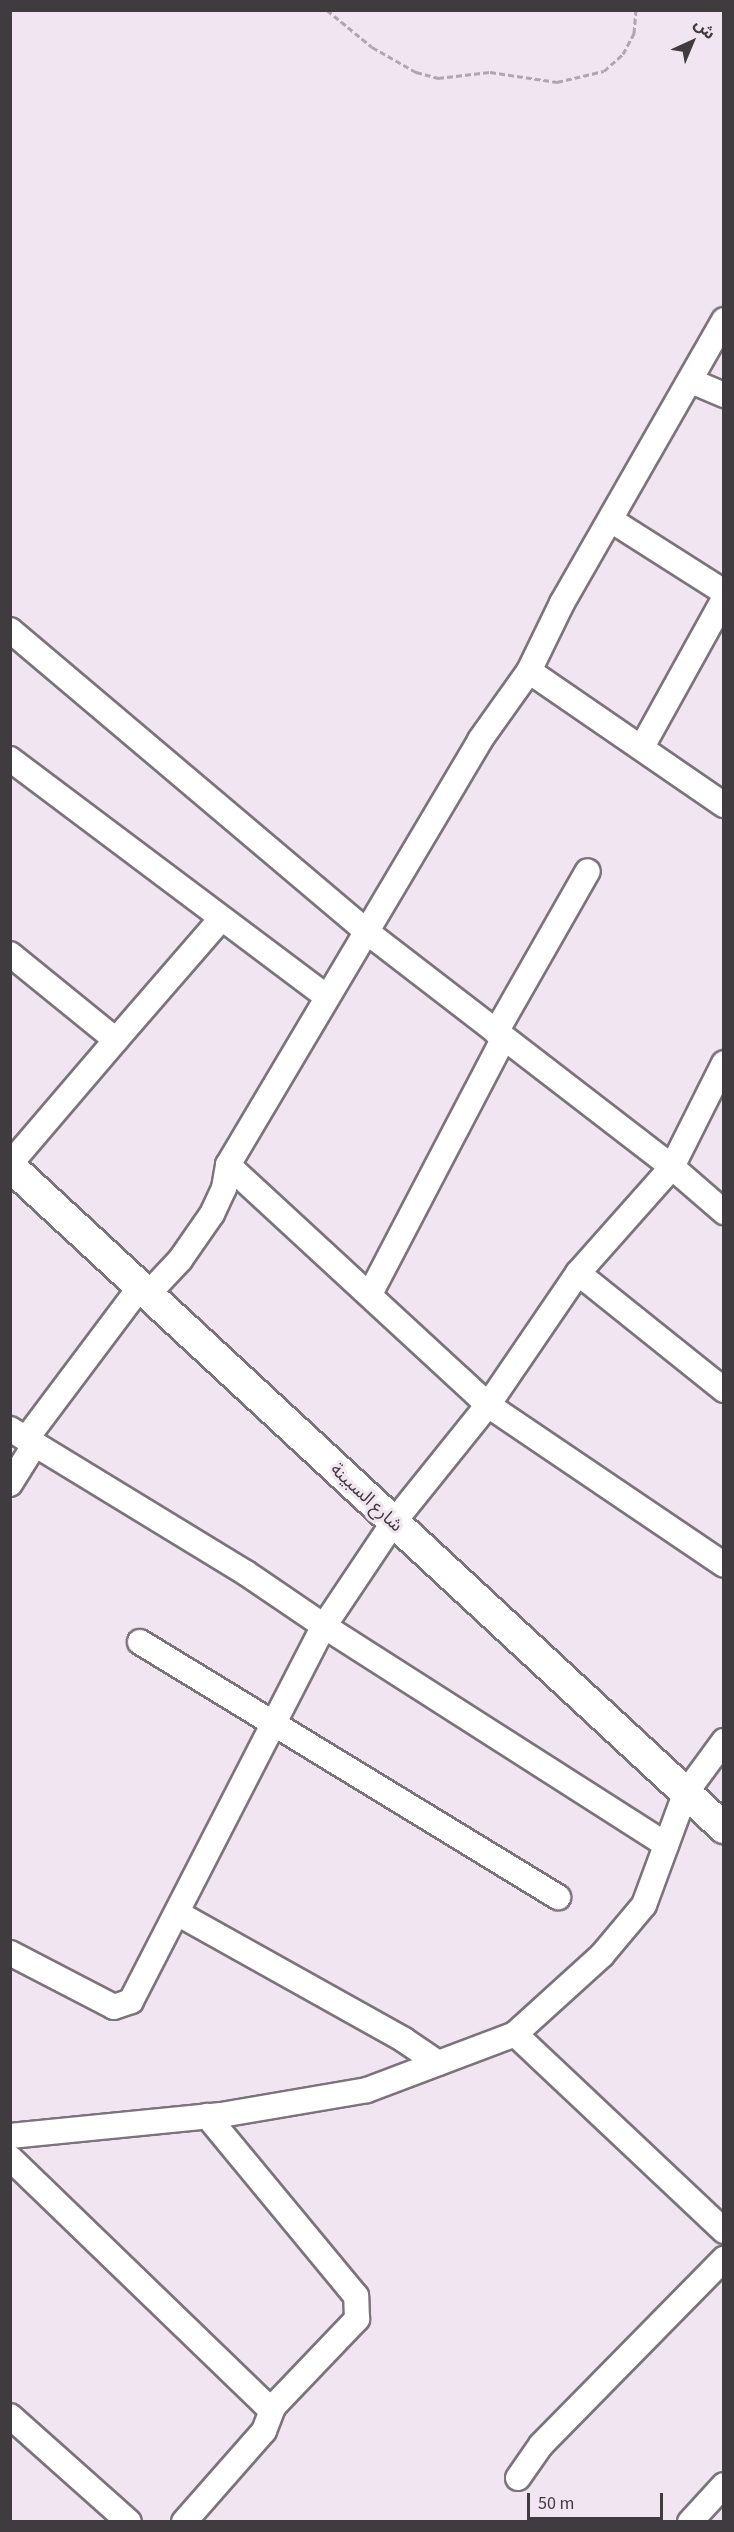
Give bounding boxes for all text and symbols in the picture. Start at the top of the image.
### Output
north arrow [662,12,722,72]
text: ش [689,14,720,45]
street label: شارع السبينة [325,1459,407,1537]
scale bar [530,2481,666,2519]
text: 50 m [538,2491,574,2516]

